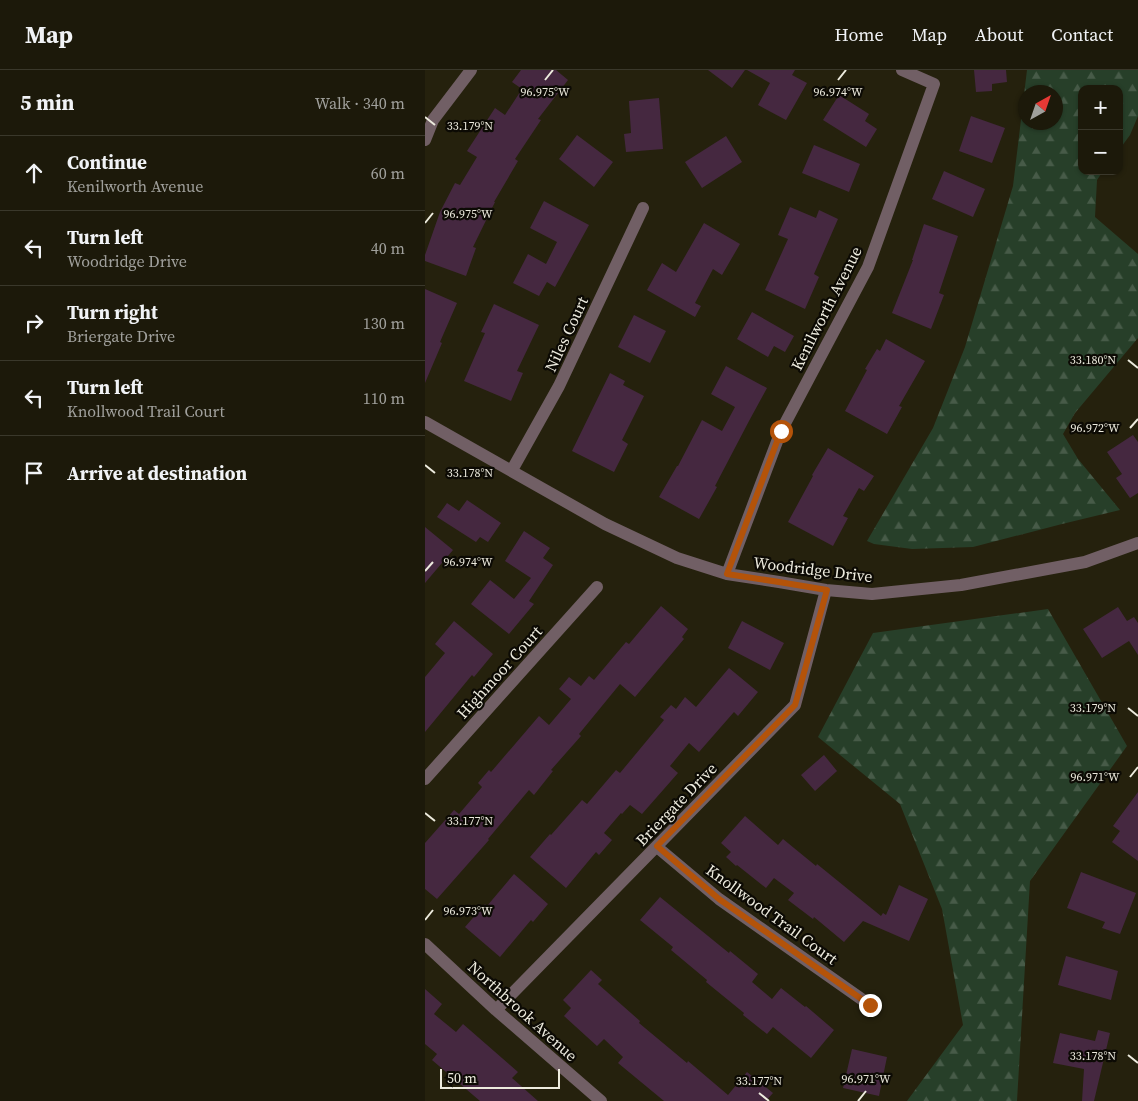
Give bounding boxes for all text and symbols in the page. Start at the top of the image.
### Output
text: Map [25,18,73,51]
text: Home [835,22,884,47]
text: Map [912,22,947,47]
text: About [975,22,1023,47]
text: Contact [1051,22,1113,47]
text: 96.975°W [520,84,570,100]
text: 96.974°W [813,84,863,100]
north arrow [1018,85,1063,130]
map controls [1078,85,1123,175]
button: + [1078,85,1123,130]
text: 5 min [20,88,75,117]
text: Walk · 340 m [315,92,405,114]
text: 33.179°N [447,118,493,134]
button: − [1078,130,1123,175]
text: Continue [67,149,147,175]
icon: ahead [20,159,48,187]
text: 60 m [371,162,405,184]
text: Kenilworth Avenue [67,175,203,197]
text: 96.975°W [443,206,493,222]
text: Turn left [67,224,143,250]
icon: left [20,234,48,262]
text: 40 m [371,237,405,259]
street label: Kenilworth Avenue [785,242,867,374]
text: Woodridge Drive [67,250,187,272]
street label: Niles Court [539,292,593,375]
text: Turn right [67,299,158,325]
icon: right [20,309,48,337]
text: 130 m [363,312,405,334]
text: Briergate Drive [67,325,175,347]
text: 33.180°N [1070,352,1116,368]
text: Turn left [67,374,143,400]
icon: left [20,384,48,412]
text: 110 m [363,387,405,409]
text: Knollwood Trail Court [67,400,225,422]
route start [770,420,793,443]
text: 96.972°W [1070,420,1120,436]
icon: arrive [20,459,48,487]
text: Arrive at destination [67,460,247,486]
text: 33.178°N [447,465,493,481]
street label: Woodridge Drive [752,551,874,587]
text: 96.974°W [443,554,493,570]
street label: Highmoor Court [451,620,547,723]
text: 33.179°N [1070,700,1116,716]
street label: Briergate Drive [631,757,721,851]
text: 96.971°W [1070,769,1120,785]
text: 33.177°N [447,813,493,829]
street label: Knollwood Trail Court [702,859,843,970]
text: 96.973°W [443,903,493,919]
street label: Northbrook Avenue [463,956,583,1066]
route end [859,994,882,1017]
text: 33.178°N [1070,1048,1116,1064]
scale bar [440,1066,560,1089]
text: 50 m [447,1068,477,1088]
text: 96.971°W [841,1071,891,1087]
text: 33.177°N [736,1073,782,1089]

